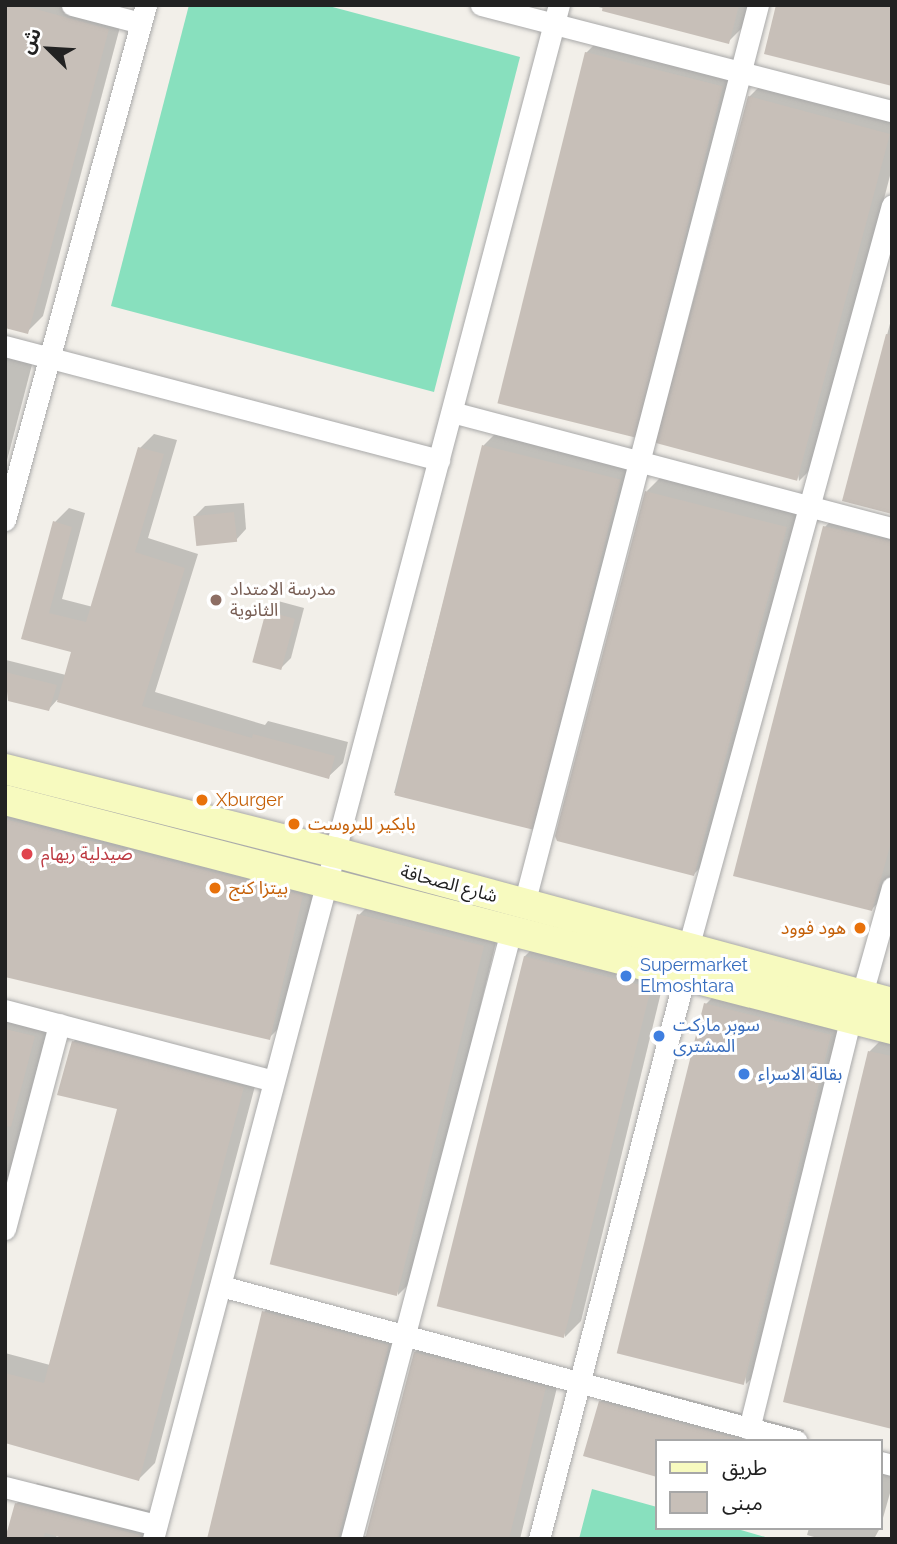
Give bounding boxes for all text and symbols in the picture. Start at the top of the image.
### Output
north arrow [14,14,84,84]
text: ش [14,24,45,57]
place label: مدرسة الامتداد الثانوية [230,579,336,622]
marker: مدرسة الامتداد الثانوية [208,592,224,608]
place label: Xburger [216,789,283,811]
marker: Xburger [194,792,210,808]
place label: بابكير للبروست [308,813,416,835]
marker: بابكير للبروست [286,816,302,832]
place label: صيدلية ريهام [41,843,133,865]
marker: صيدلية ريهام [19,846,35,862]
street label: شارع الصحافة [398,861,500,907]
place label: بيتزا كنج [229,877,288,899]
marker: بيتزا كنج [207,880,223,896]
place label: هود فوود [781,917,846,939]
marker: هود فوود [852,920,868,936]
place label: Supermarket Elmoshtara [640,955,748,998]
marker: Supermarket Elmoshtara [618,968,634,984]
place label: سوبر ماركت المشترى [673,1015,760,1058]
marker: سوبر ماركت المشترى [651,1028,667,1044]
place label: بقالة الاسراء [758,1063,842,1085]
marker: بقالة الاسراء [736,1066,752,1082]
legend [656,1439,883,1530]
text: طريق [722,1455,767,1480]
text: مبنى [722,1490,763,1515]

